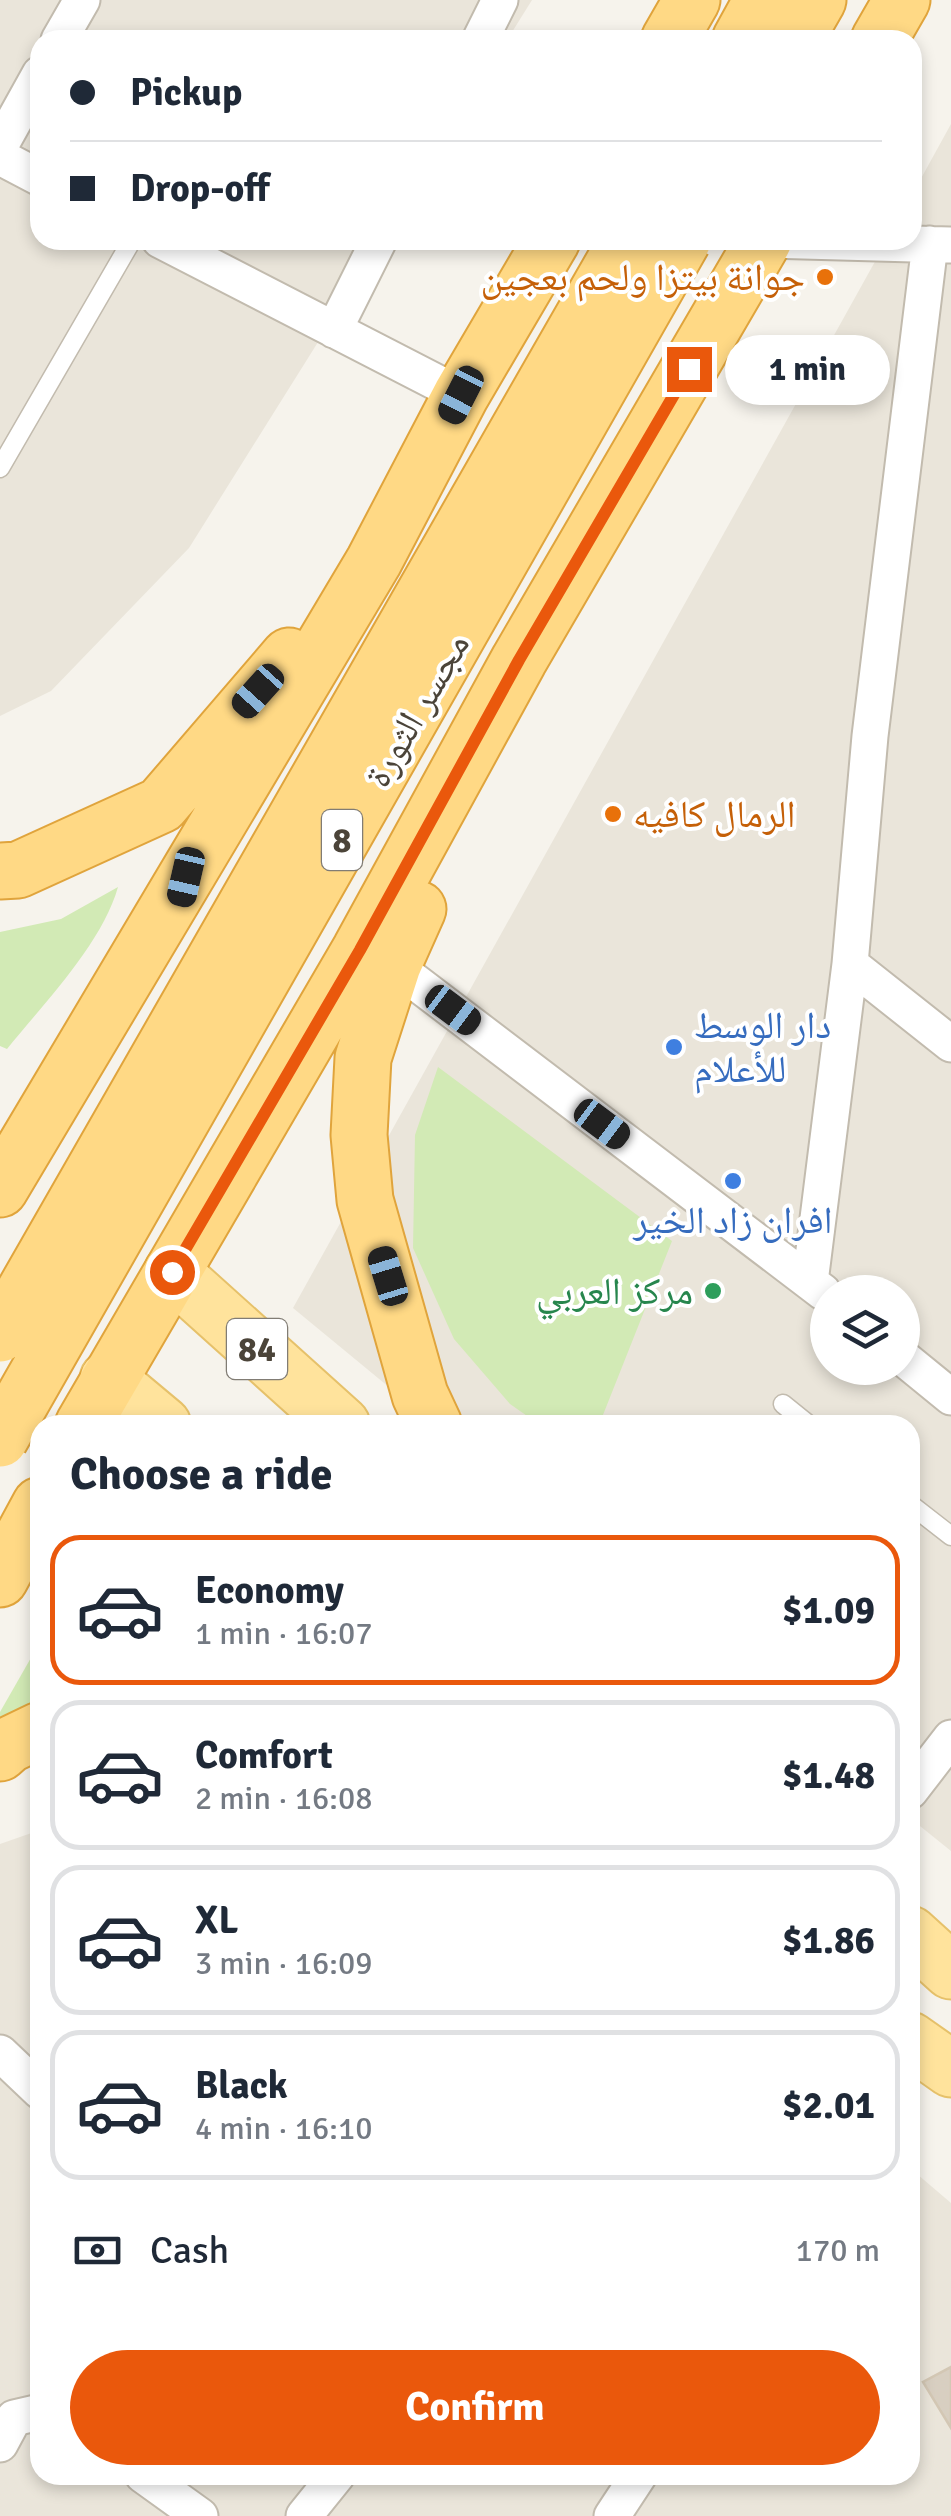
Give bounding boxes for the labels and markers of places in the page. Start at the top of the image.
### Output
place label: جوانة بيتزا ولحم بعجين [480,254,805,302]
marker: جوانة بيتزا ولحم بعجين [814,266,836,288]
place label: الرمال كافيه [633,791,796,838]
marker: الرمال كافيه [602,803,624,825]
place label: دار الوسط للأعلام [694,1002,831,1094]
marker: دار الوسط للأعلام [663,1036,685,1058]
marker: افران زاد الخير [722,1170,744,1192]
place label: افران زاد الخير [632,1197,833,1244]
place label: مركز العربي [536,1268,693,1320]
marker: مركز العربي [702,1280,724,1302]

